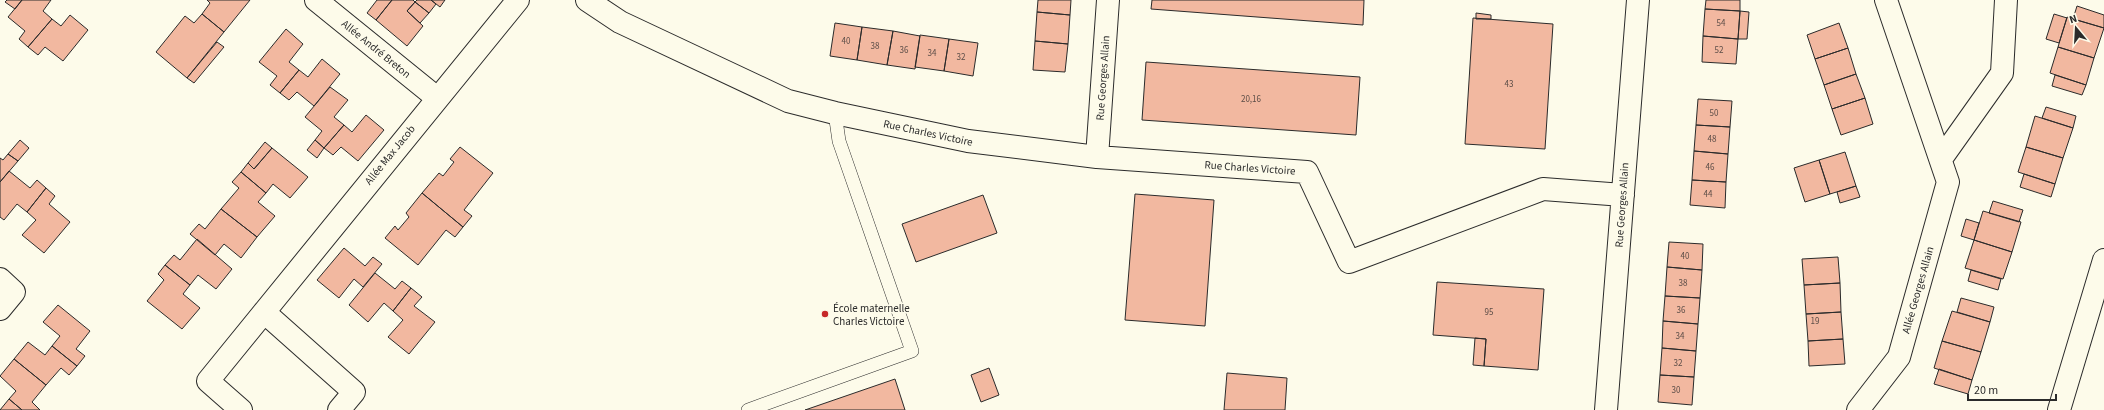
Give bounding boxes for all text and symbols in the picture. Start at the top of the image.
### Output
north arrow [2056,8,2096,48]
text: N [2067,11,2079,27]
street label: Allée André Breton [338,16,414,82]
house number: 54 [1717,17,1726,30]
house number: 40 [842,35,851,48]
street label: Rue Georges Allain [1093,35,1113,121]
house number: 38 [871,40,880,53]
house number: 36 [900,44,909,57]
house number: 52 [1715,44,1724,57]
house number: 34 [928,47,937,60]
house number: 32 [957,51,966,64]
house number: 43 [1505,78,1514,91]
house number: 20,16 [1241,93,1262,106]
house number: 50 [1710,107,1719,120]
street label: Rue Charles Victoire [882,116,975,150]
street label: Allée Max Jacob [361,122,419,188]
house number: 48 [1708,133,1717,146]
street label: Rue Charles Victoire [1204,157,1297,179]
house number: 46 [1706,161,1715,174]
street label: Rue Georges Allain [1612,162,1632,248]
house number: 44 [1704,188,1713,201]
street label: Allée Georges Allain [1898,245,1938,335]
house number: 40 [1681,250,1690,263]
house number: 38 [1679,277,1688,290]
place label: École maternelle Charles Victoire [833,301,910,329]
house number: 36 [1677,304,1686,317]
house number: 95 [1485,306,1494,319]
marker: École maternelle Charles Victoire [820,309,830,319]
house number: 19 [1811,315,1820,328]
house number: 34 [1676,330,1685,343]
house number: 32 [1674,357,1683,370]
scale bar [1968,376,2056,402]
text: 20 m [1974,382,1998,399]
house number: 30 [1672,384,1681,397]

